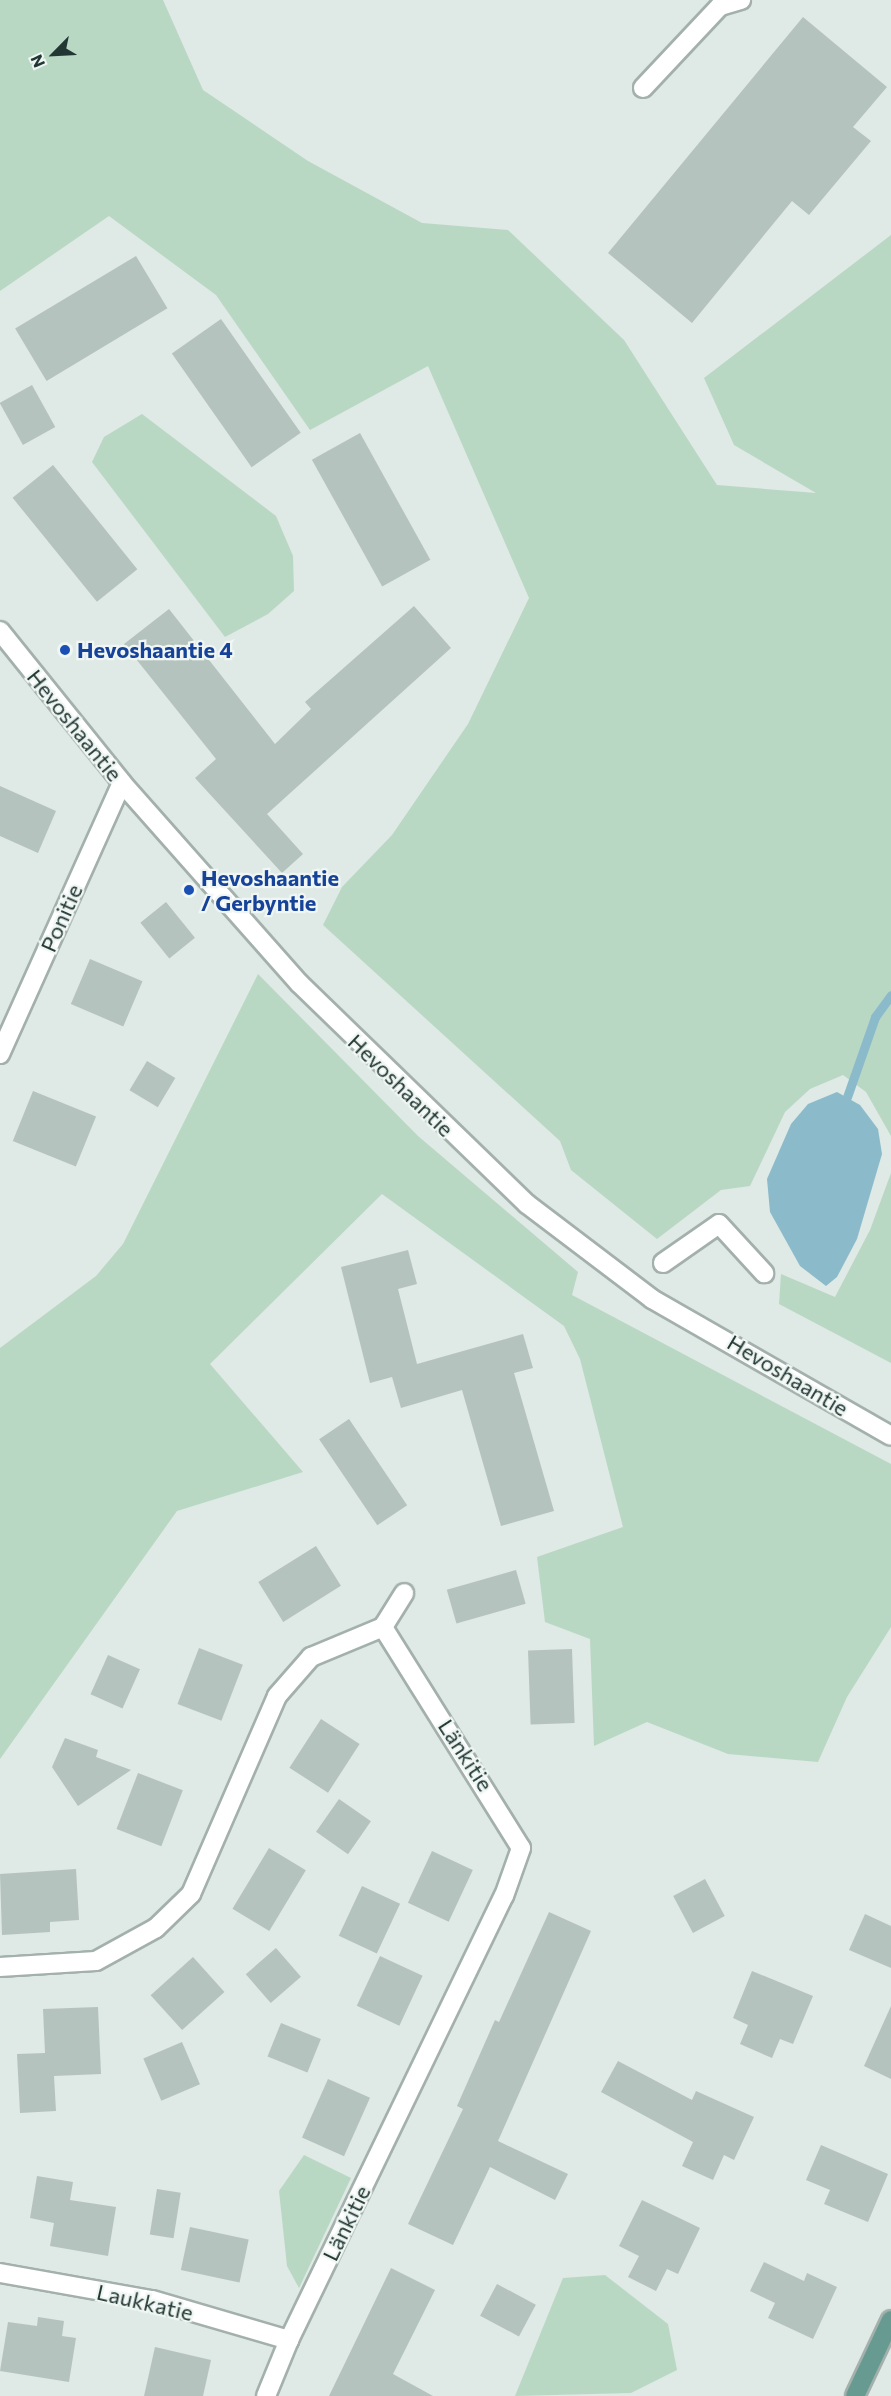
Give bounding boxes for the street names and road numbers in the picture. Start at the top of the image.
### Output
street label: Hevoshaantie [22,664,128,786]
street label: Ponitie [34,880,88,956]
street label: Hevoshaantie [343,1028,459,1142]
street label: Hevoshaantie [723,1329,853,1421]
street label: Länkitie [433,1714,499,1796]
street label: Länkitie [316,2181,376,2265]
street label: Laukkatie [94,2278,196,2326]

